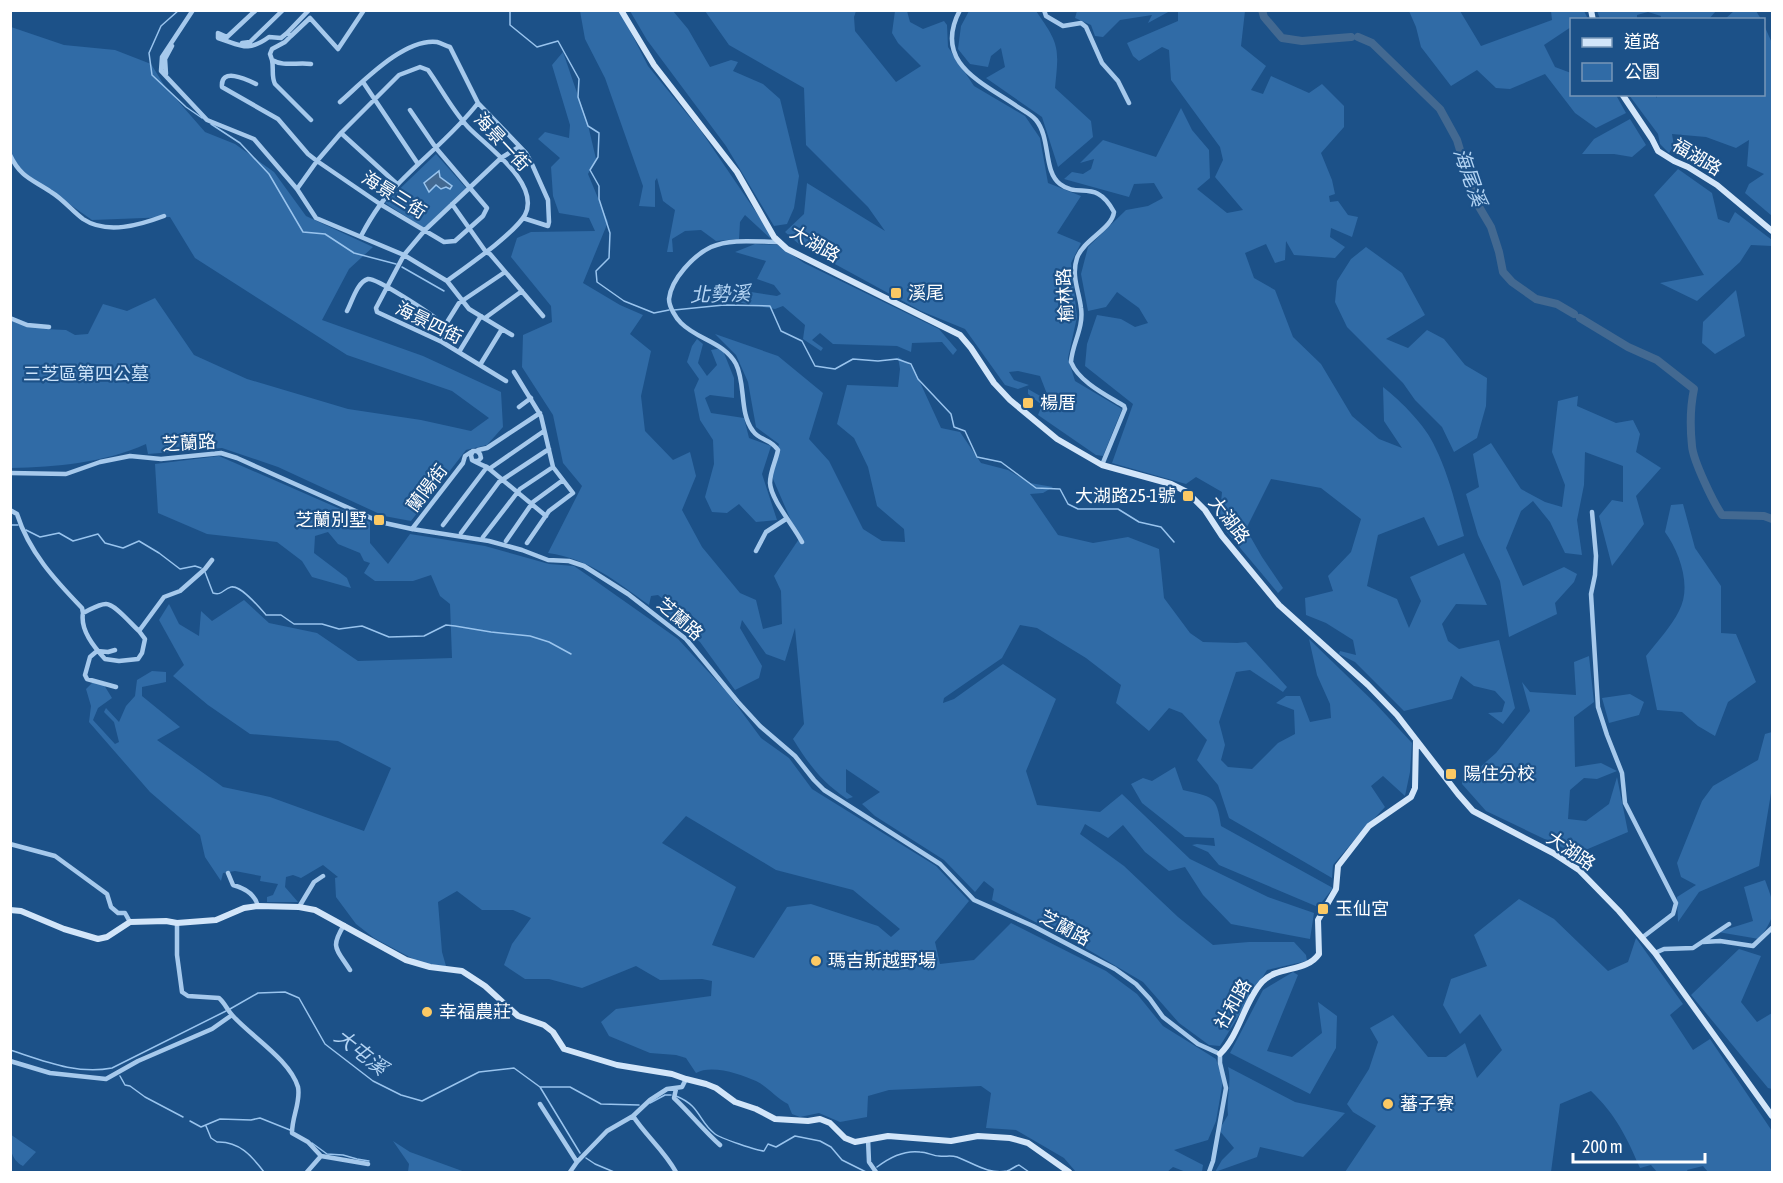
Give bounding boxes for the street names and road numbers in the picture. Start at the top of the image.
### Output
street label: 海景一街 [470,108,535,175]
street label: 福湖路 [1669,134,1726,179]
street label: 海景三街 [358,167,430,223]
street label: 大湖路 [787,221,844,266]
street label: 榆林路 [1053,268,1076,323]
street label: 海景四街 [392,297,466,348]
street label: 芝蘭路 [161,431,216,454]
street label: 蘭陽街 [402,460,451,516]
street label: 大湖路 [1204,492,1254,547]
street label: 芝蘭路 [653,593,708,644]
street label: 大湖路 [1543,827,1600,874]
street label: 芝蘭路 [1036,906,1094,950]
street label: 社和路 [1210,975,1255,1032]

